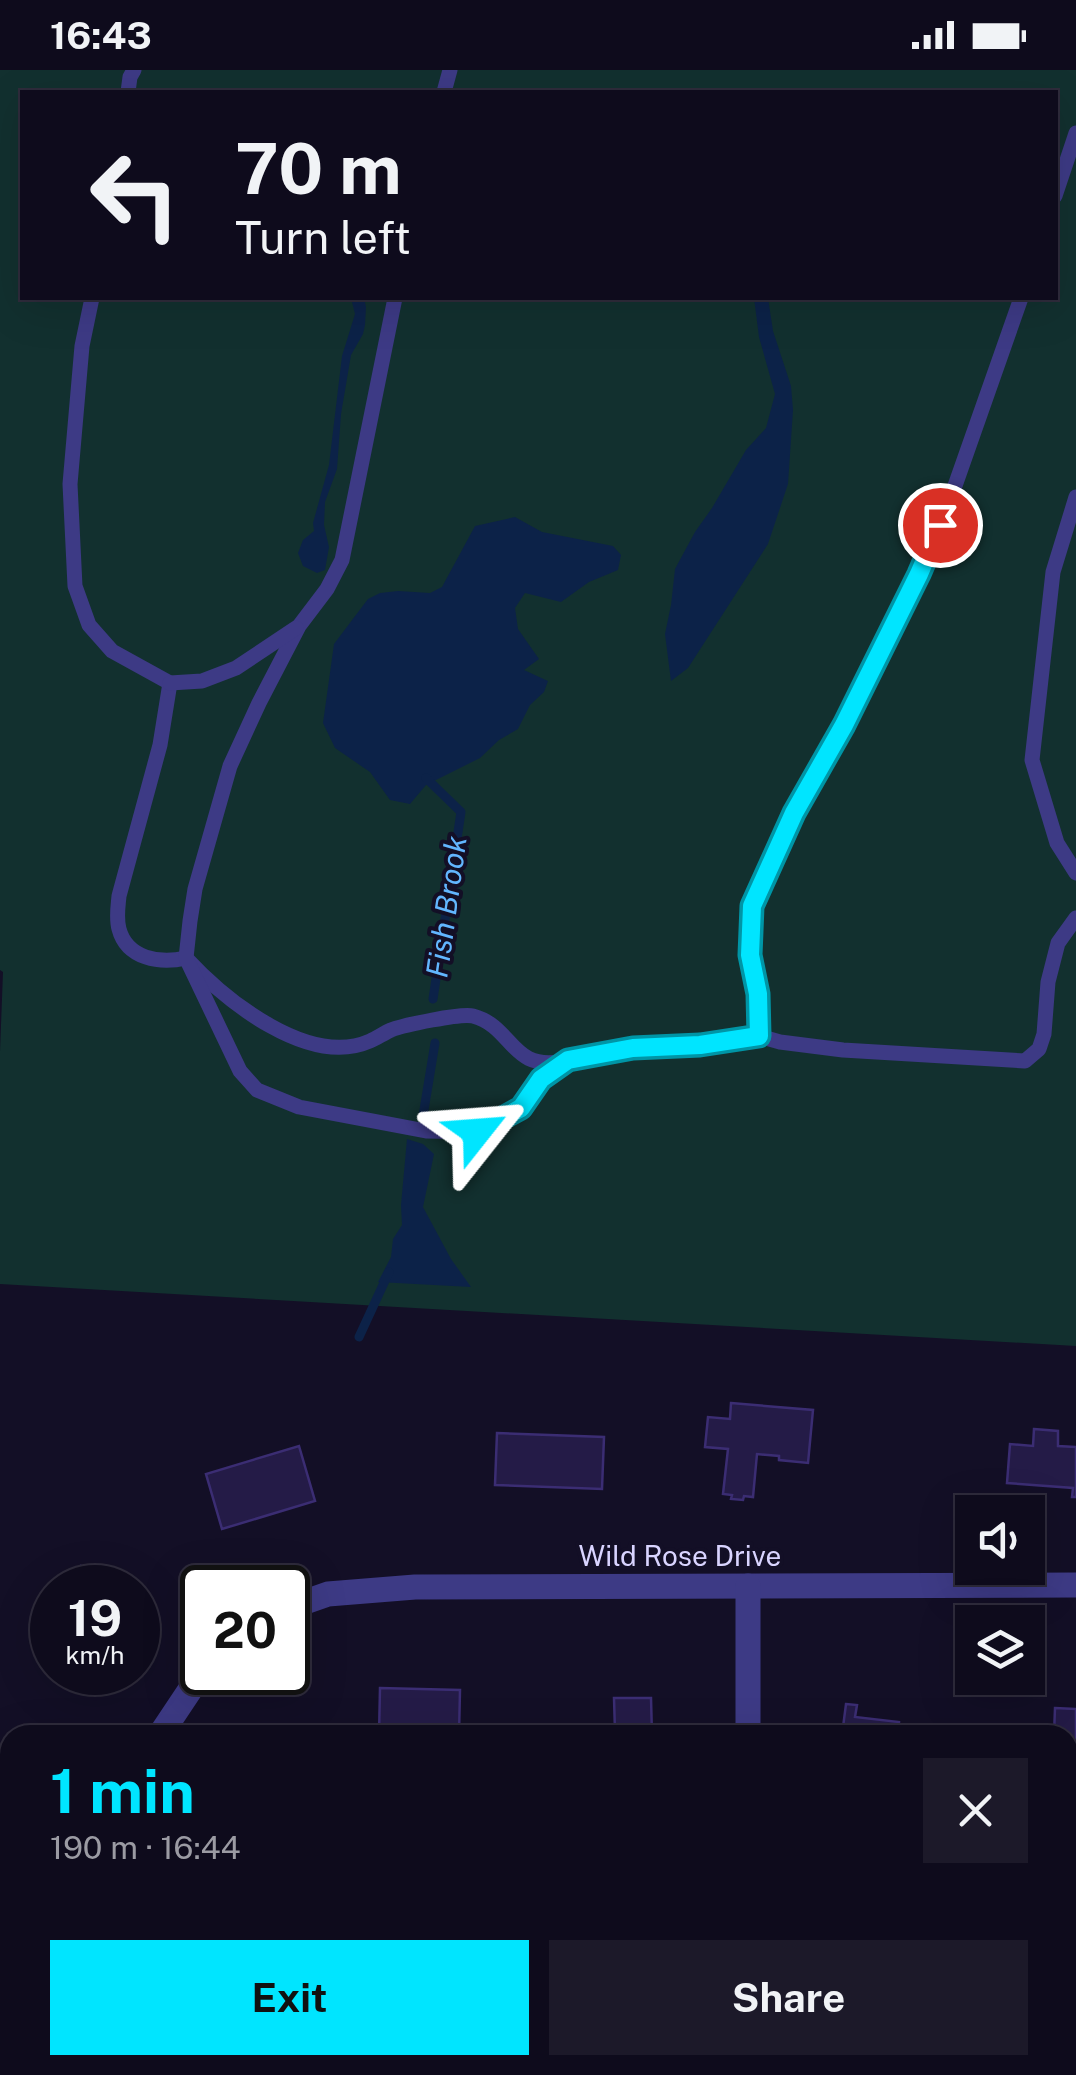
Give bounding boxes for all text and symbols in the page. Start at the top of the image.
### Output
text: 16:43 [50,13,152,58]
text: 70 m [235,127,402,210]
icon: left [70,130,200,260]
text: Turn left [235,211,411,264]
pin [898,483,983,568]
icon: arrive [913,498,968,553]
water label: Fish Brook [418,833,474,980]
position arrow [425,1080,529,1184]
map controls [955,1495,1045,1695]
button: sound [955,1495,1045,1585]
street label: Wild Rose Drive [579,1539,781,1572]
speed limit sign: 20 [180,1565,310,1695]
text: 19 [68,1588,122,1647]
button: layers [955,1605,1045,1695]
text: km/h [66,1640,124,1670]
text: 1 min [50,1756,195,1827]
button: close [923,1758,1028,1863]
text: 190 m · 16:44 [50,1829,241,1866]
button: Exit [50,1940,529,2055]
button: Share [549,1940,1028,2055]

